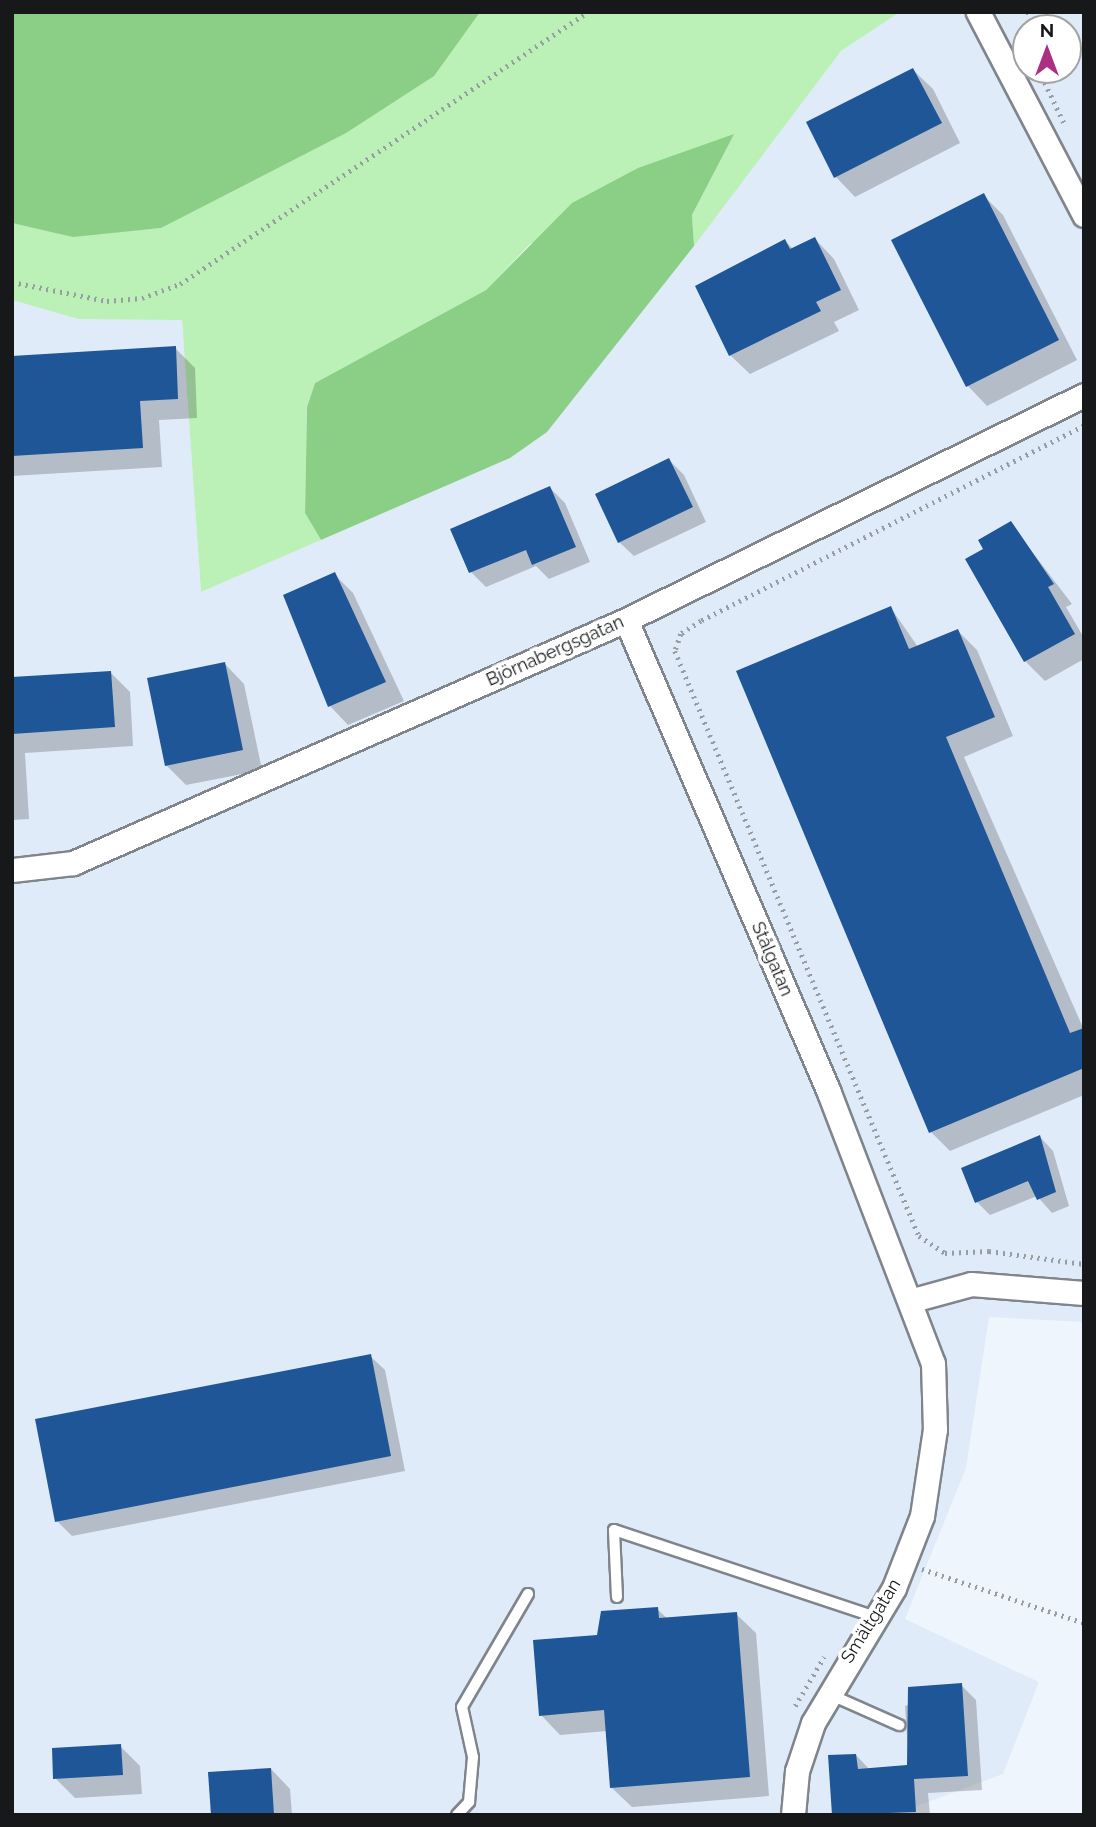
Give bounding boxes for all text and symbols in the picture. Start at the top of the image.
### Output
north arrow [1012,14,1082,84]
text: N [1040,19,1054,41]
street label: Björnabergsgatan [483,611,627,691]
street label: Stålgatan [747,919,797,999]
street label: Smältgatan [837,1575,905,1667]

